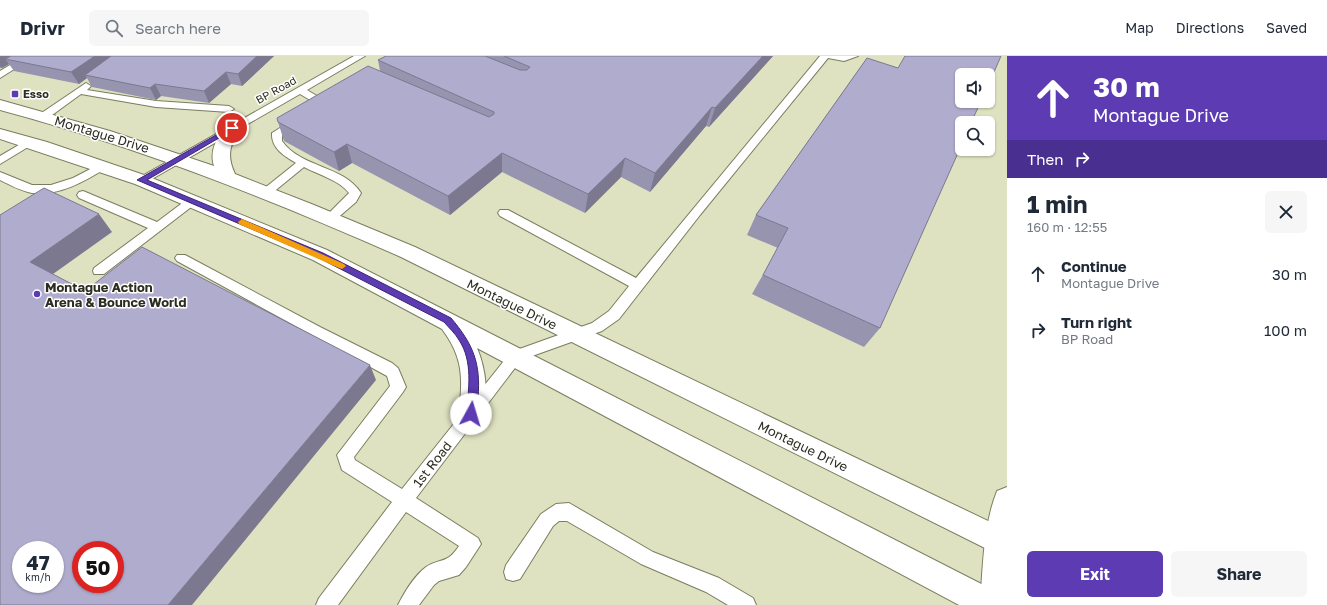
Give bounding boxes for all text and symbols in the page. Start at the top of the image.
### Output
search box [89,10,369,46]
text: Drivr [20,16,65,39]
icon: search [103,17,125,39]
text: Search here [135,19,221,37]
text: Map [1125,19,1154,36]
text: Directions [1176,19,1244,36]
text: Saved [1266,19,1307,36]
map controls [955,68,995,156]
button: sound [955,68,995,108]
text: 30 m [1093,70,1160,103]
icon: ahead [1027,72,1079,124]
street label: BP Road [253,73,298,106]
place label: Esso [23,87,49,100]
marker: Esso [10,89,20,99]
text: Montague Drive [1093,104,1229,126]
pin [215,111,249,145]
street label: Montague Drive [53,112,151,156]
button: search [955,116,995,156]
icon: arrive [221,117,243,139]
icon: right [1071,148,1093,170]
text: Then [1027,150,1063,168]
text: 1 min [1027,189,1087,218]
button: close [1265,191,1307,233]
text: 160 m · 12:55 [1027,219,1107,235]
text: Continue [1061,257,1127,275]
icon: ahead [1027,263,1049,285]
text: 30 m [1272,265,1307,283]
street label: Montague Drive [464,275,560,333]
text: Montague Drive [1061,275,1159,291]
place label: Montague Action Arena & Bounce World [45,279,186,310]
marker: Montague Action Arena & Bounce World [32,289,42,299]
text: Turn right [1061,313,1132,331]
icon: right [1027,319,1049,341]
text: 100 m [1264,321,1307,339]
text: BP Road [1061,331,1113,347]
position arrow [450,393,492,435]
street label: Montague Drive [755,417,851,475]
street label: 1st Road [409,438,455,490]
speed limit sign: 50 [72,541,124,593]
text: 47 [26,550,50,574]
button: Exit [1027,551,1163,597]
button: Share [1171,551,1307,597]
text: km/h [25,571,51,583]

